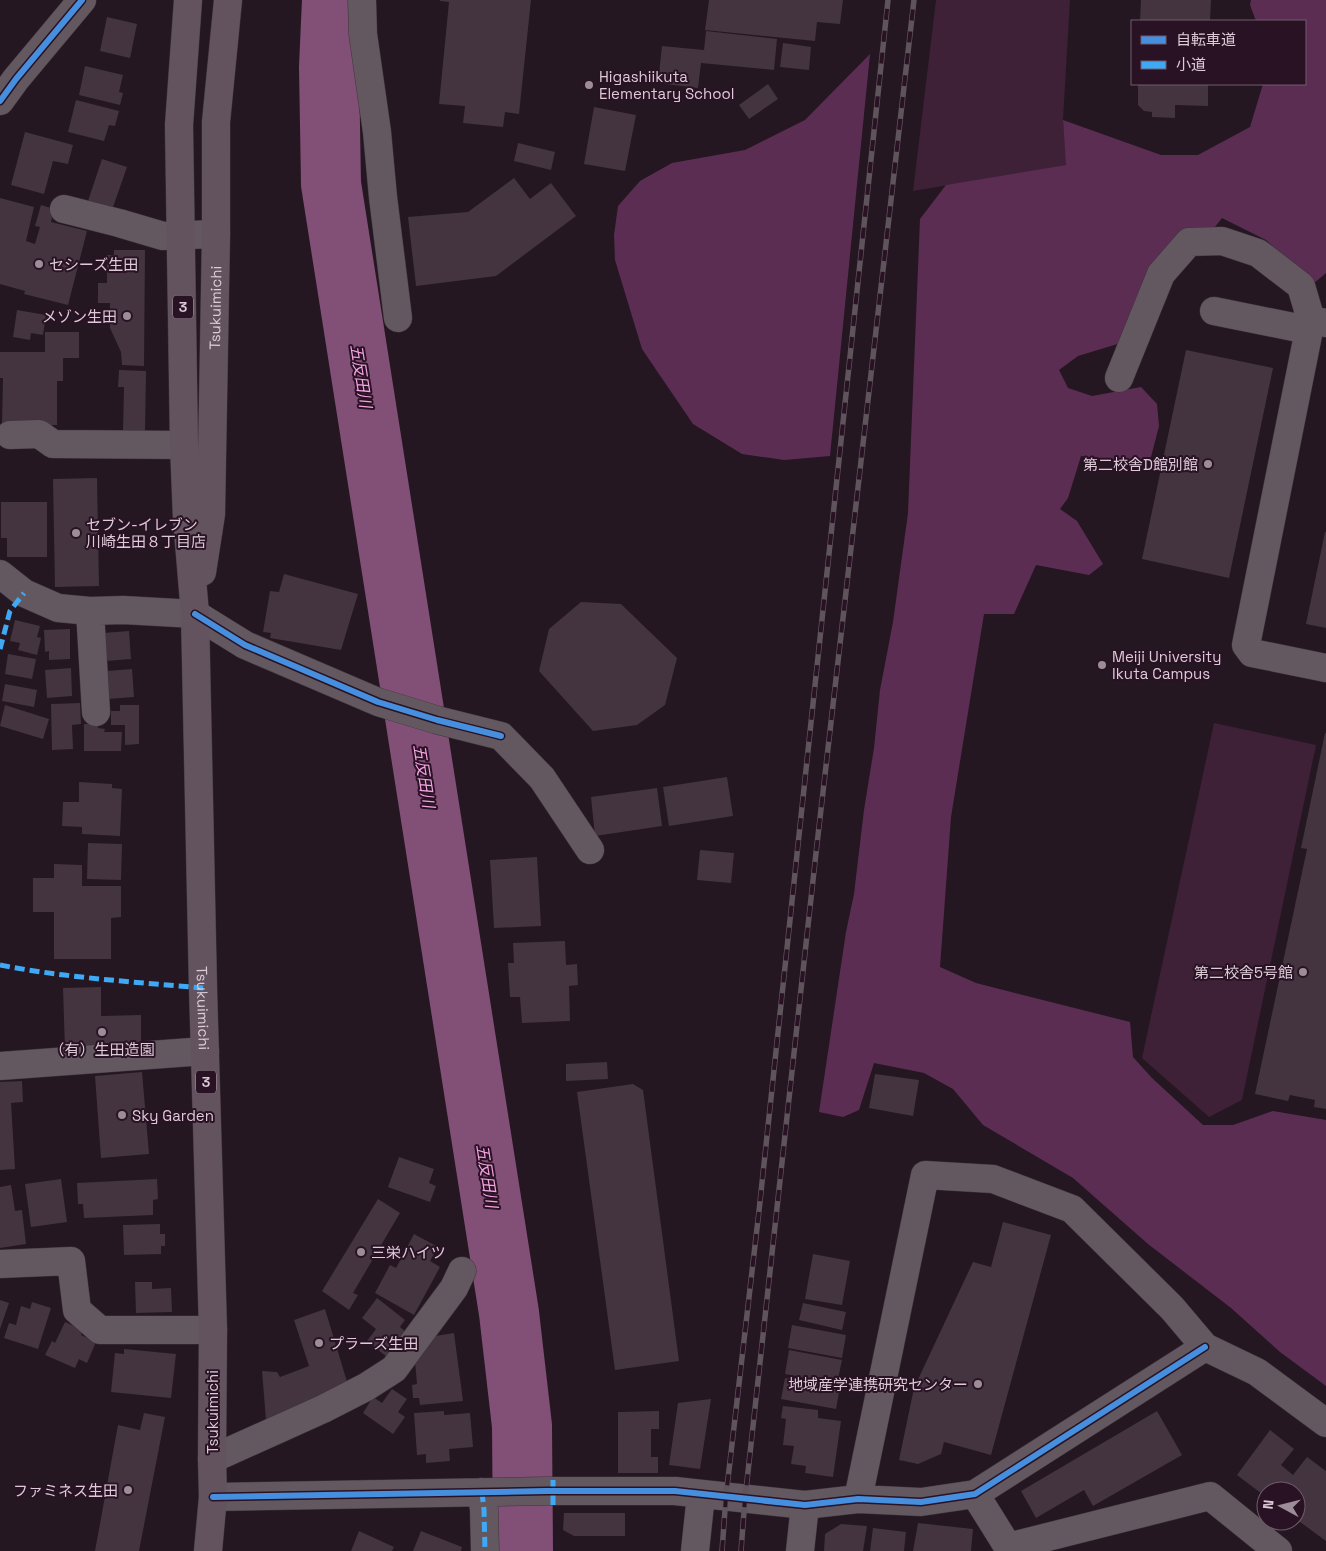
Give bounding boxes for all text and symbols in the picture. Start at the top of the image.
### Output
legend [1131,20,1306,85]
text: 自転車道 [1176,30,1236,49]
text: 小道 [1176,55,1206,74]
place label: Higashiikuta Elementary School [599,67,735,103]
marker: Higashiikuta Elementary School [583,79,595,91]
place label: セシーズ生田 [49,255,138,274]
marker: セシーズ生田 [33,258,45,270]
street label: Tsukuimichi [204,266,225,350]
road number: 3 [173,296,193,318]
place label: メゾン生田 [42,307,117,326]
marker: メゾン生田 [121,310,133,322]
water label: 五反田川 [346,343,377,411]
place label: 第二校舎D館別館 [1083,455,1198,474]
marker: 第二校舎D館別館 [1202,458,1214,470]
place label: セブン-イレブン 川崎生田８丁目店 [86,515,206,551]
marker: セブン-イレブン 川崎生田８丁目店 [70,527,82,539]
place label: Meiji University Ikuta Campus [1112,647,1221,683]
marker: Meiji University Ikuta Campus [1096,659,1108,671]
water label: 五反田川 [409,743,440,811]
place label: 第二校舎5号館 [1194,963,1293,982]
street label: Tsukuimichi [193,966,214,1050]
marker: 第二校舎5号館 [1297,966,1309,978]
marker: （有）生田造園 [96,1026,108,1038]
place label: （有）生田造園 [49,1040,155,1059]
road number: 3 [196,1070,216,1094]
place label: Sky Garden [132,1106,214,1125]
marker: Sky Garden [116,1109,128,1121]
water label: 五反田川 [472,1143,503,1211]
place label: 三栄ハイツ [371,1243,446,1262]
marker: 三栄ハイツ [355,1246,367,1258]
place label: プラーズ生田 [329,1334,418,1353]
marker: プラーズ生田 [313,1337,325,1349]
street label: Tsukuimichi [203,1370,222,1454]
place label: 地域産学連携研究センター [788,1375,968,1394]
marker: 地域産学連携研究センター [972,1378,984,1390]
place label: ファミネス生田 [13,1481,118,1500]
north arrow [1256,1481,1306,1531]
marker: ファミネス生田 [122,1484,134,1496]
text: N [1259,1499,1278,1510]

